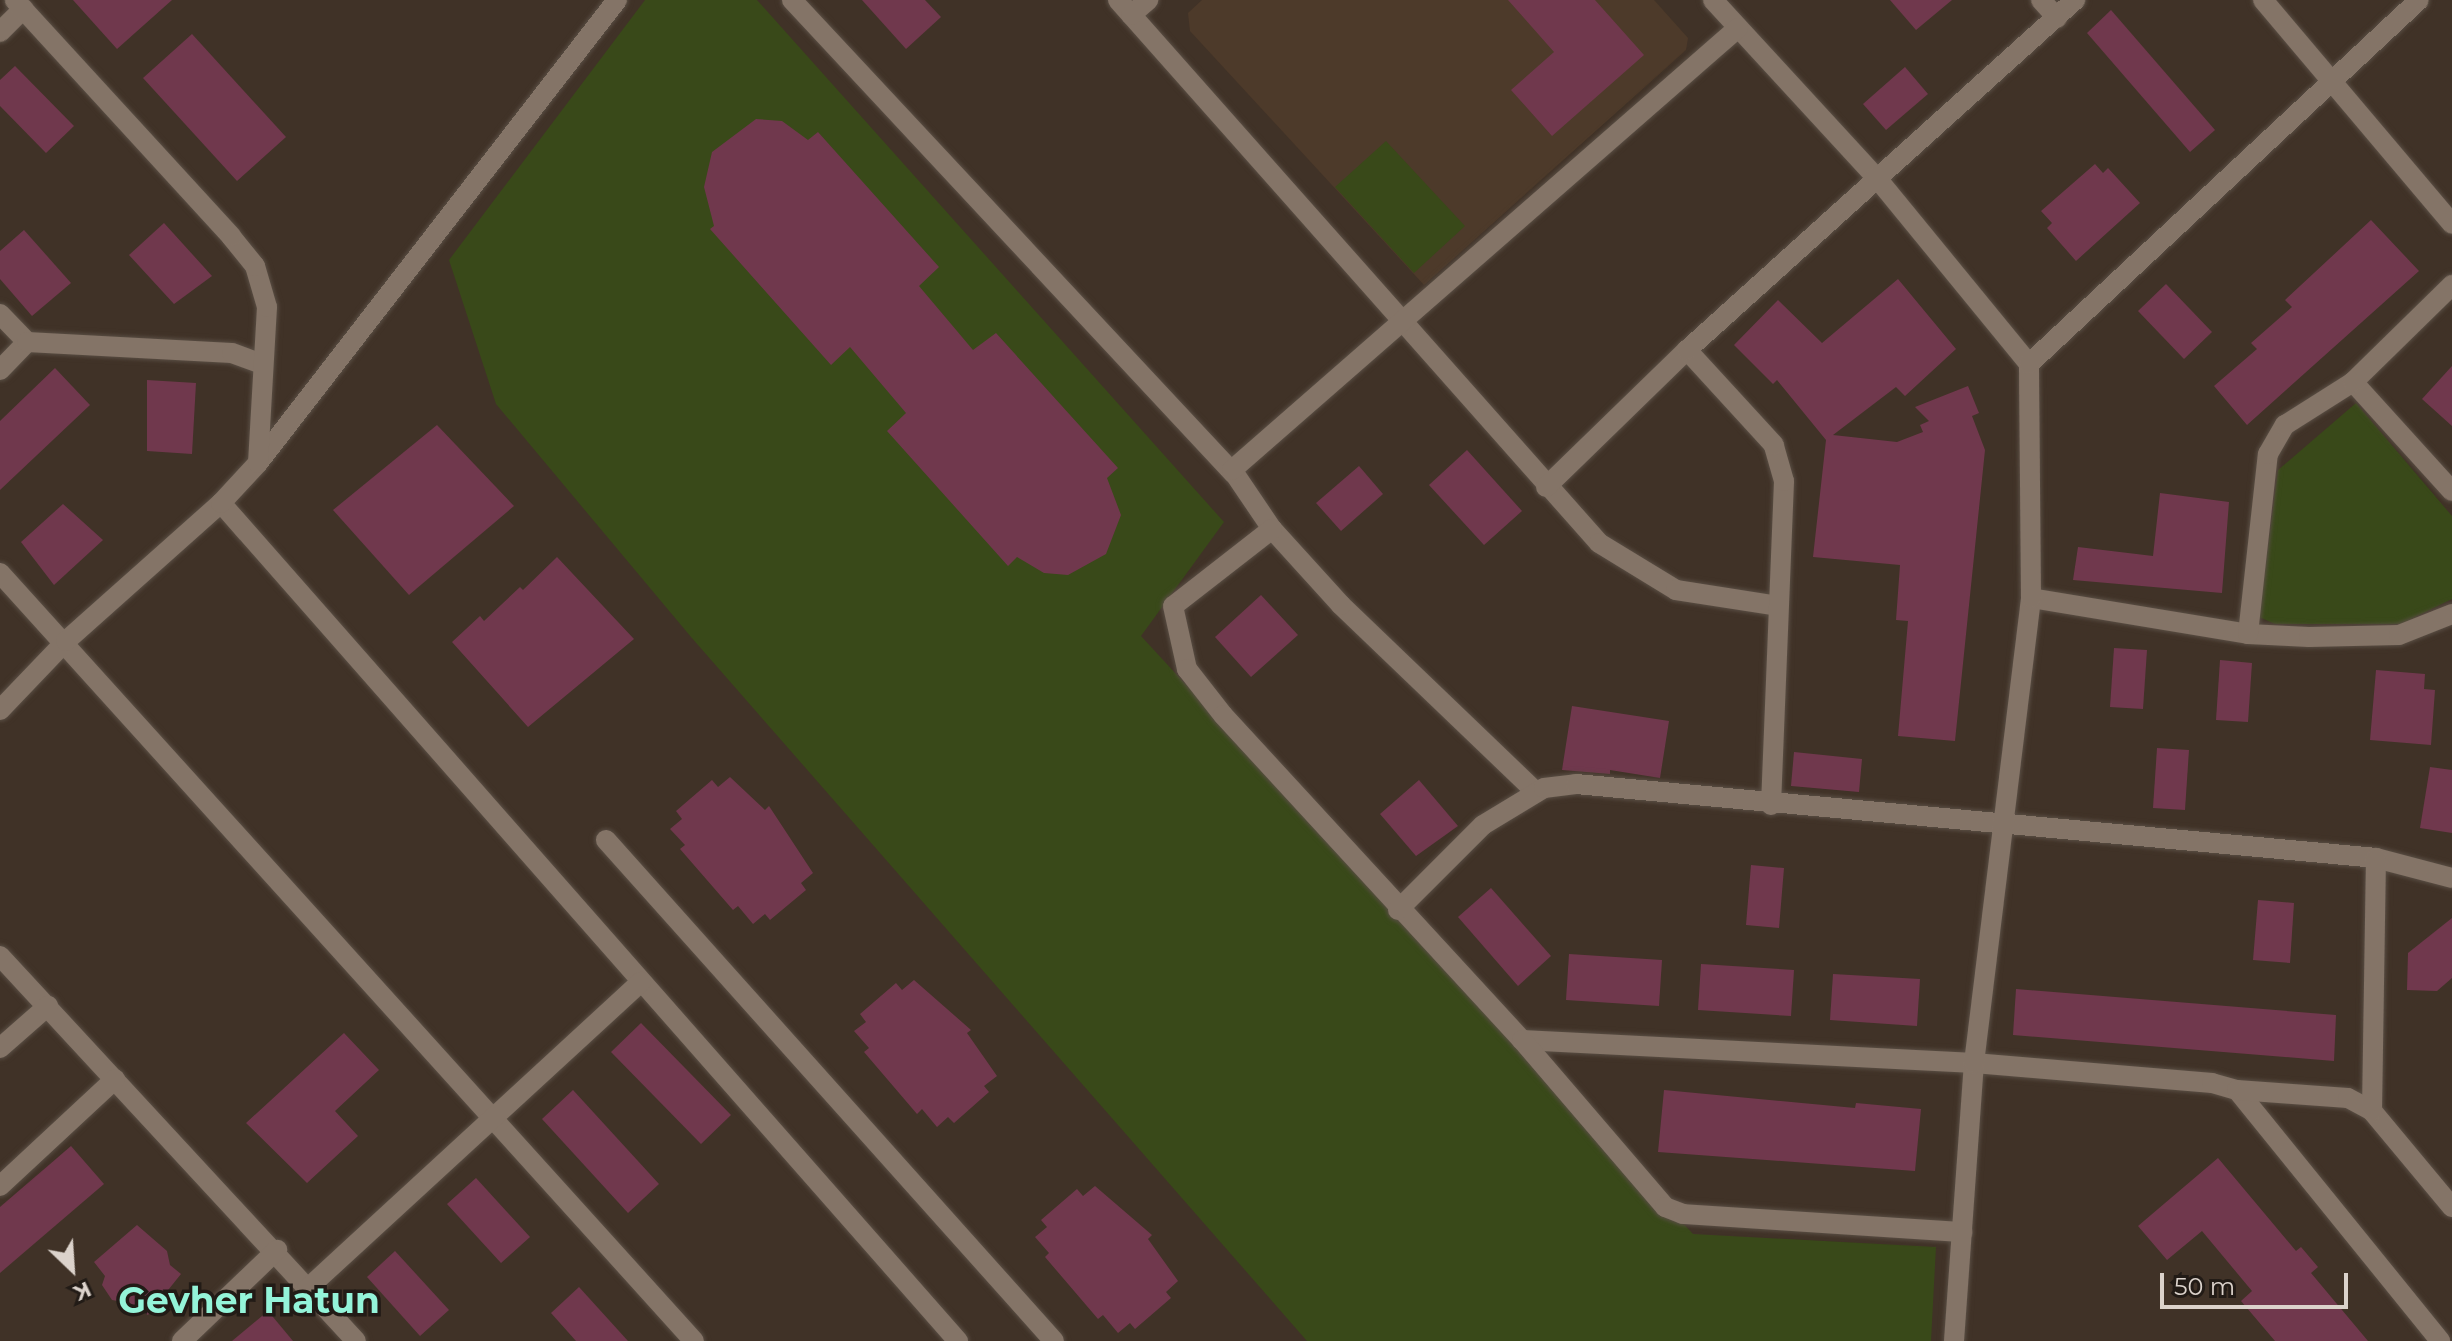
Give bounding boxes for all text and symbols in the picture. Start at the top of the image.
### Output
north arrow [32,1229,112,1309]
scale bar [2164,1257,2352,1307]
text: 50 m [2174,1272,2235,1301]
text: K [69,1276,95,1307]
district label: Gevher Hatun [118,1279,380,1323]

